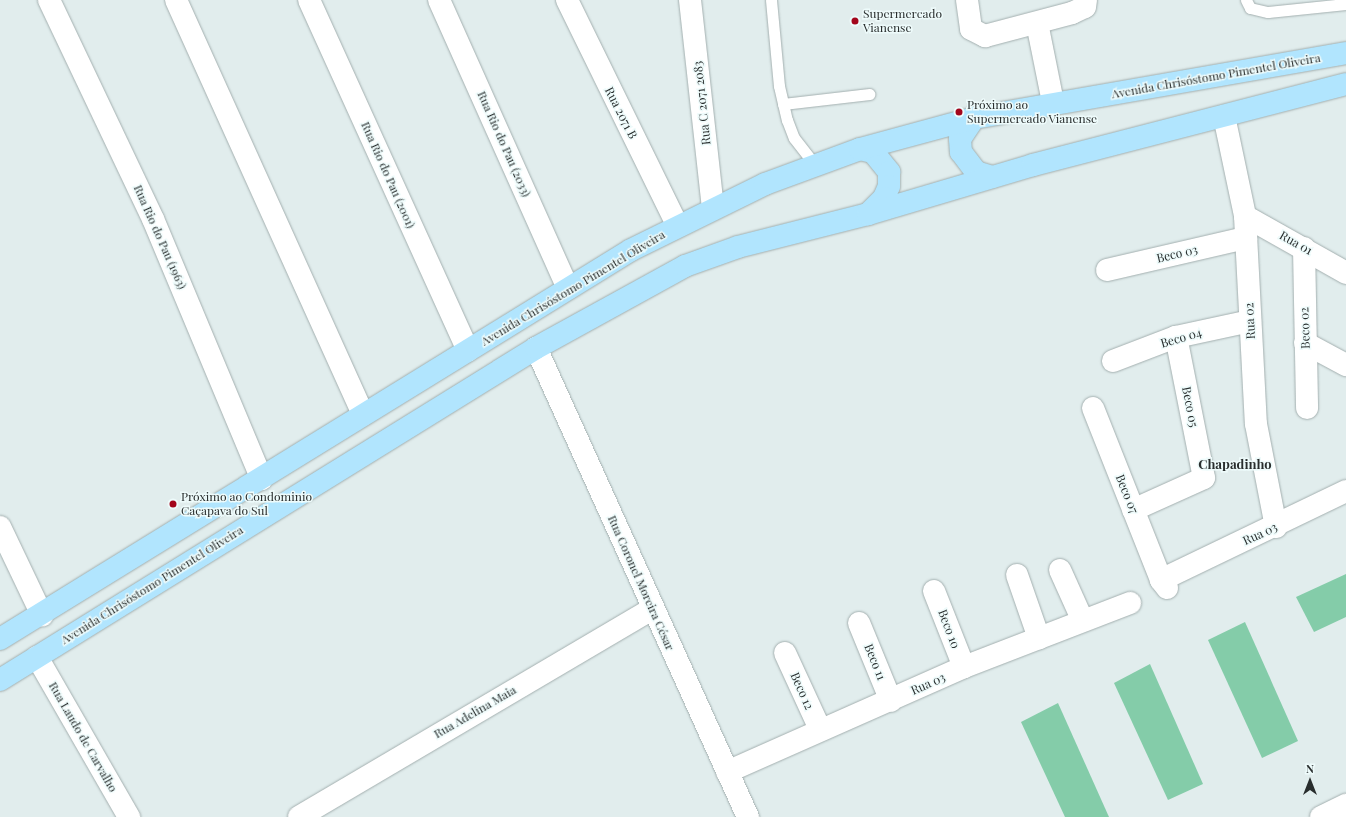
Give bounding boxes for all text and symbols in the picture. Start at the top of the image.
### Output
place label: Supermercado Vianense [863,7,942,35]
marker: Supermercado Vianense [850,16,860,26]
street label: Avenida Chrisóstomo Pimentel Oliveira [1110,50,1322,102]
street label: Rua C 2071 2083 [690,60,714,146]
street label: Rua 2071 B [602,85,640,141]
street label: Rua Rio do Pau (2033) [474,89,534,199]
place label: Próximo ao Supermercado Vianense [967,98,1098,126]
marker: Próximo ao Supermercado Vianense [954,107,964,117]
street label: Rua Rio do Pau (2001) [358,119,418,231]
street label: Rua Rio do Pau (1963) [131,183,189,291]
street label: Avenida Chrisóstomo Pimentel Oliveira [478,227,668,349]
street label: Rua 01 [1277,228,1315,258]
street label: Beco 03 [1155,242,1199,266]
street label: Rua 02 [1242,302,1258,340]
street label: Beco 02 [1297,307,1313,349]
street label: Beco 04 [1159,325,1203,351]
street label: Beco 05 [1179,385,1201,429]
district label: Chapadinho [1198,456,1272,472]
street label: Beco 07 [1113,472,1141,516]
place label: Próximo ao Condominio Caçapava do Sul [181,490,312,518]
marker: Próximo ao Condominio Caçapava do Sul [168,499,178,509]
street label: Rua Coronel Moreira César [605,513,677,653]
street label: Rua 03 [1240,520,1280,548]
street label: Avenida Chrisóstomo Pimentel Oliveira [58,523,246,647]
street label: Beco 10 [935,607,963,651]
street label: Beco 11 [861,642,889,682]
street label: Beco 12 [787,670,817,712]
street label: Rua 03 [908,670,948,698]
street label: Rua Laudo de Carvalho [46,679,120,795]
street label: Rua Adelina Maia [431,682,519,742]
north arrow [1290,761,1330,801]
text: N [1306,761,1314,776]

